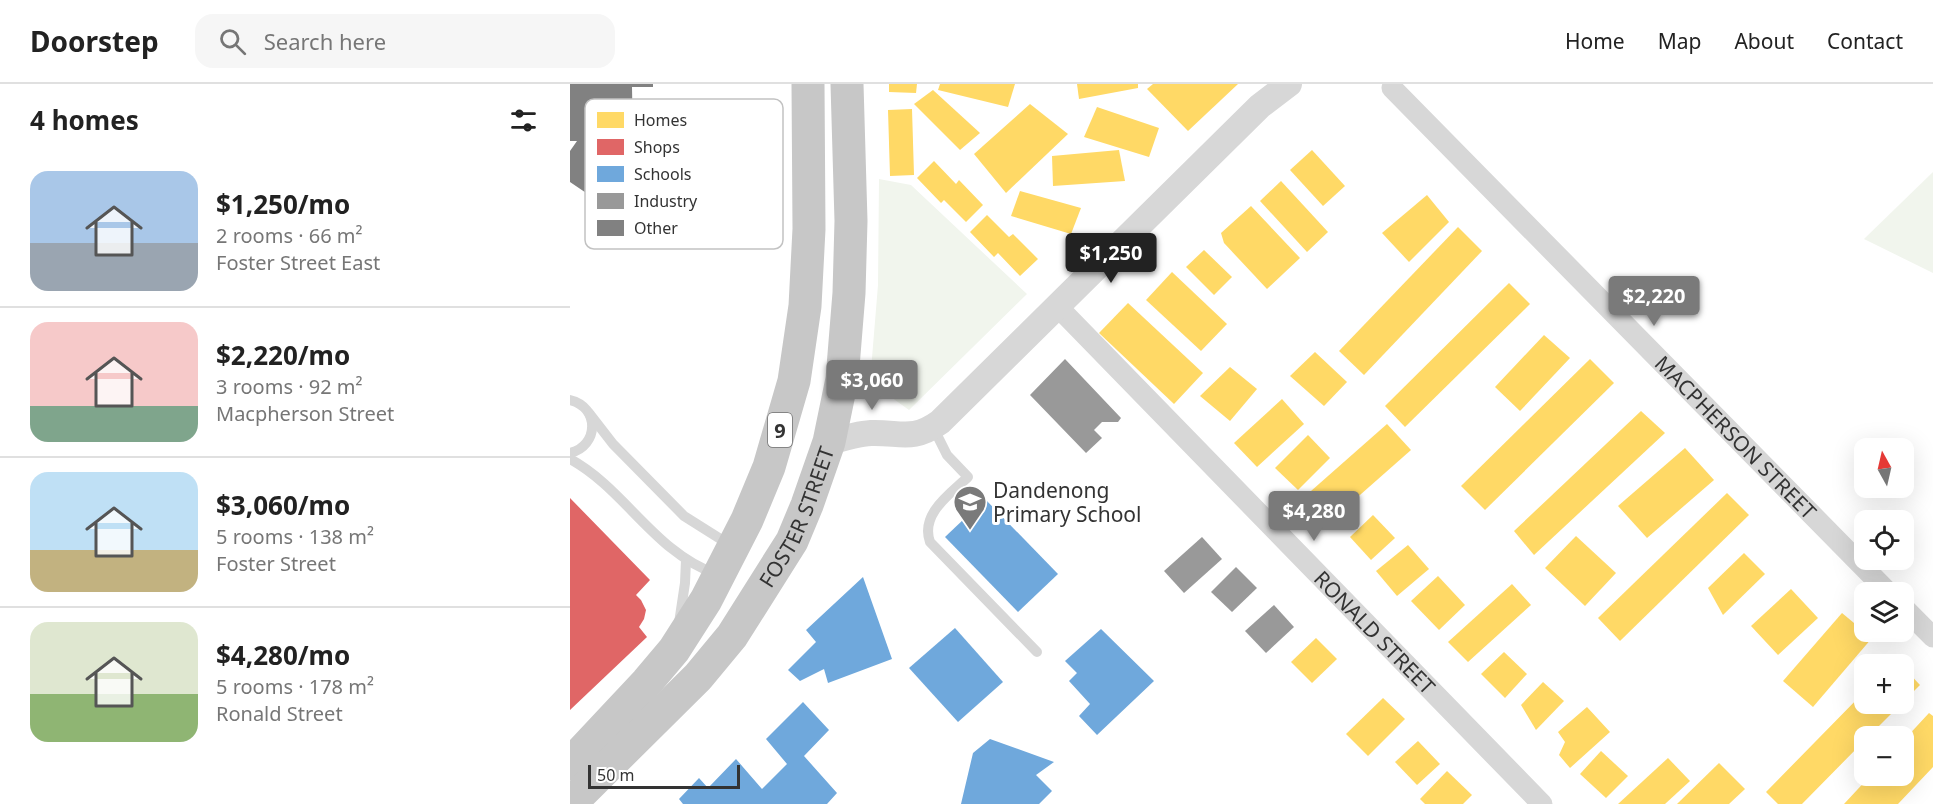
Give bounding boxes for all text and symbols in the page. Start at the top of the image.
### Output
search box [195,14,615,68]
text: Doorstep [30,22,159,60]
icon: search [216,25,249,58]
text: Search here [264,26,386,56]
text: Home [1565,27,1625,55]
text: Map [1658,27,1701,55]
text: About [1734,27,1794,55]
text: Contact [1827,27,1903,55]
legend [585,99,783,249]
text: 4 homes [30,102,139,138]
icon: filters [507,104,540,137]
text: Homes [634,109,687,131]
text: Shops [634,136,680,158]
text: Schools [634,163,692,185]
text: $1,250/mo [216,186,350,222]
text: Industry [634,190,698,212]
icon: home [78,195,150,267]
text: Other [634,217,678,239]
text: 2 rooms · 66 m² [216,222,363,249]
pin: $1,250 [1062,233,1160,284]
text: $1,250 [1080,239,1142,266]
text: Foster Street East [216,249,380,276]
pin: $2,220 [1605,276,1703,327]
text: $2,220 [1623,282,1685,309]
text: $2,220/mo [216,337,350,373]
icon: home [78,346,150,418]
street label: MACPHERSON STREET [1649,349,1823,525]
pin: $3,060 [823,360,921,411]
text: $3,060 [841,366,903,393]
text: 3 rooms · 92 m² [216,373,363,400]
text: Macpherson Street [216,400,394,427]
road number: 9 [768,413,792,447]
north arrow [1854,438,1914,498]
map controls [1854,438,1914,786]
street label: FOSTER STREET [752,442,840,592]
place label: Dandenong Primary School [993,476,1141,528]
school or university icon: Dandenong Primary School [952,484,988,531]
text: $3,060/mo [216,487,350,523]
pin: $4,280 [1265,491,1363,542]
icon: home [78,496,150,568]
text: $4,280 [1283,497,1345,524]
button: locate [1854,510,1914,570]
text: 5 rooms · 138 m² [216,523,374,550]
text: Foster Street [216,550,336,577]
street label: RONALD STREET [1308,564,1442,700]
button: layers [1854,582,1914,642]
text: $4,280/mo [216,637,350,673]
icon: home [78,646,150,718]
button: + [1854,654,1914,714]
text: 5 rooms · 178 m² [216,673,374,700]
text: Ronald Street [216,700,343,727]
button: − [1854,726,1914,786]
scale bar [588,762,740,790]
text: 50 m [597,764,634,786]

